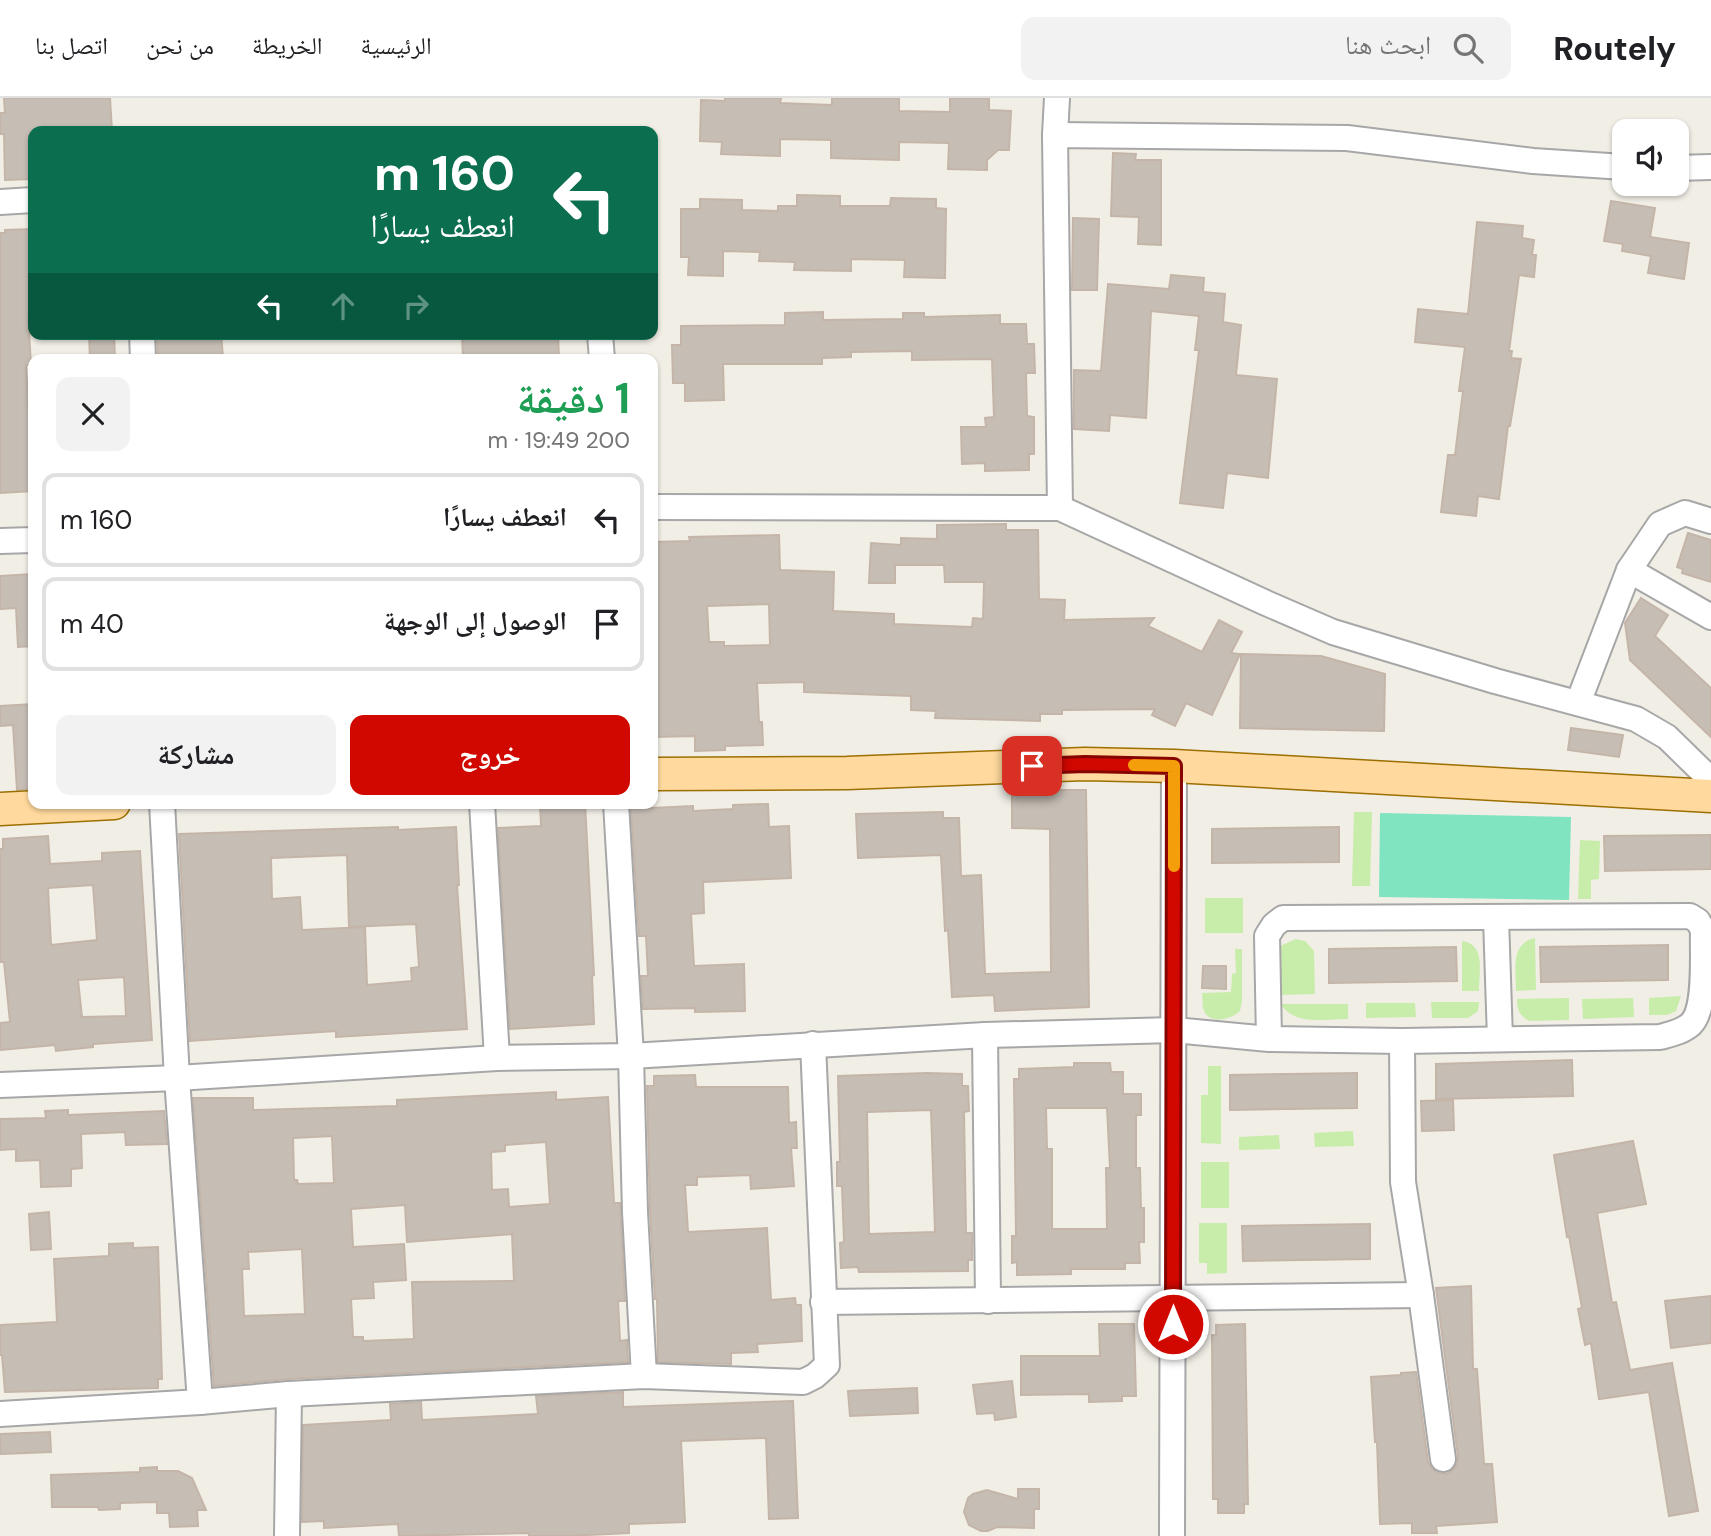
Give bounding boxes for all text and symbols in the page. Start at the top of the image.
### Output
search box [1021,17,1511,80]
text: Routely [1553,27,1676,70]
text: ابحث هنا [1345,28,1431,62]
icon: search [1449,29,1487,67]
text: اتصل بنا [35,30,108,61]
text: من نحن [146,30,214,61]
text: الخريطة [252,30,323,61]
text: الرئيسية [361,30,432,61]
map controls [1612,119,1689,196]
button: sound [1612,119,1689,196]
text: 160 m [374,141,515,205]
icon: left [539,154,630,245]
text: انعطف يسارًا [370,205,515,247]
icon: left [251,287,289,325]
icon: ahead [324,287,362,325]
icon: right [397,287,435,325]
text: 1 دقيقة [517,371,630,426]
button: close [56,377,130,451]
text: 200 m · 19:49 [487,425,630,455]
text: انعطف يسارًا [443,500,567,534]
icon: left [588,501,626,539]
text: 160 m [60,503,132,537]
text: الوصول إلى الوجهة [384,604,567,638]
icon: arrive [588,605,626,643]
text: 40 m [60,607,124,641]
button: مشاركة [56,715,336,795]
button: خروج [350,715,630,795]
pin [1002,736,1062,796]
icon: arrive [1013,747,1051,785]
position arrow [1136,1287,1210,1361]

